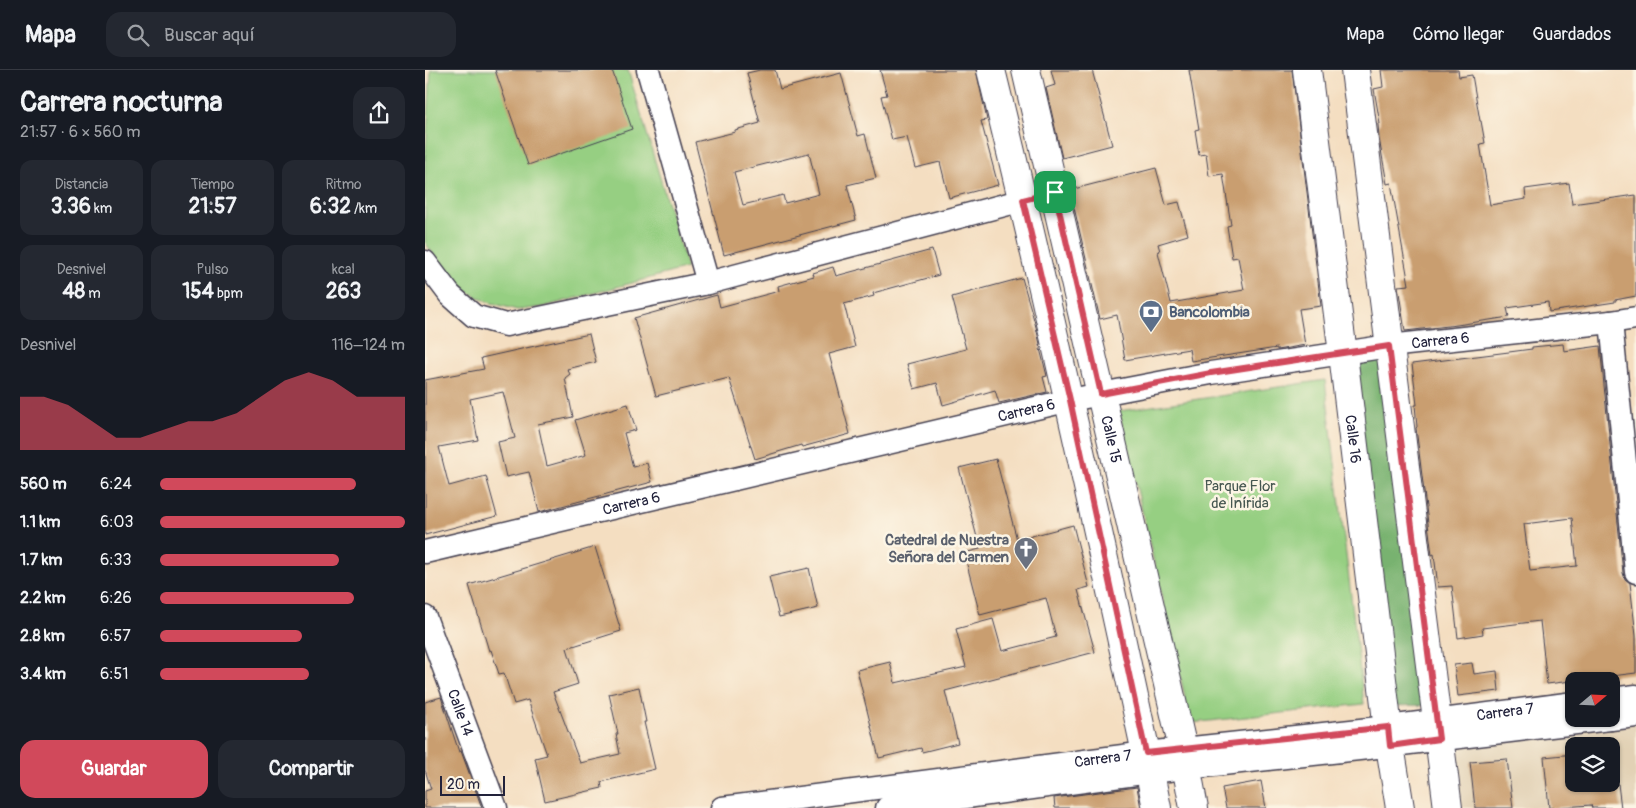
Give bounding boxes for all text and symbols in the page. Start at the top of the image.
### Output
search box [106,12,456,57]
text: Mapa [25,20,76,49]
icon: search [124,21,152,49]
text: Buscar aquí [164,23,255,47]
text: Mapa [1346,23,1384,46]
text: Cómo llegar [1412,23,1504,46]
text: Guardados [1532,23,1611,46]
text: Carrera nocturna [20,85,223,120]
button: share [353,87,405,139]
text: 21:57 · 6 × 560 m [20,122,140,142]
pin [1034,171,1076,213]
text: Distancia [55,176,108,193]
text: Tiempo [191,176,234,193]
text: Ritmo [325,176,362,193]
icon: arrive [1041,178,1069,206]
text: 3.36 [51,193,91,220]
text: 21:57 [188,193,237,220]
text: 6:32 [310,193,351,220]
text: km [91,200,112,217]
text: /km [351,200,377,217]
text: Desnivel [57,261,106,278]
text: Pulso [197,261,228,278]
text: kcal [332,261,355,278]
text: 48 [62,278,85,305]
text: 154 [182,278,214,305]
text: 263 [326,278,361,305]
text: m [85,285,101,302]
text: bpm [214,285,243,302]
bank icon: Bancolombia [1138,299,1164,333]
place label: Bancolombia [1169,303,1250,322]
street label: Carrera 6 [1410,328,1470,353]
text: Desnivel [20,335,76,355]
text: 116–124 m [332,335,405,355]
street label: Carrera 6 [996,394,1057,426]
street label: Calle 15 [1097,414,1126,465]
street label: Calle 16 [1341,414,1366,464]
text: 560 m [20,474,67,494]
text: 6:24 [100,474,132,494]
park label: Parque Flor de Inírida [1204,477,1276,513]
street label: Carrera 6 [601,487,662,519]
text: 1.1 km [20,512,60,532]
text: 6:03 [100,512,133,532]
place label: Catedral de Nuestra Señora del Carmen [885,531,1010,567]
church icon: Catedral de Nuestra Señora del Carmen [1013,536,1039,570]
text: 1.7 km [20,550,63,570]
text: 6:33 [100,550,131,570]
text: 2.2 km [20,588,66,608]
text: 6:26 [100,588,132,608]
text: 2.8 km [20,626,65,646]
text: 6:57 [100,626,131,646]
text: 3.4 km [20,664,66,684]
text: 6:51 [100,664,129,684]
north arrow [1565,672,1620,728]
map controls [1565,672,1620,792]
street label: Calle 14 [443,686,478,739]
street label: Carrera 7 [1475,699,1535,725]
button: layers [1565,737,1620,792]
button: Guardar [20,740,208,798]
button: Compartir [218,740,405,798]
street label: Carrera 7 [1073,745,1133,772]
scale bar [440,773,505,796]
text: 20 m [447,776,480,793]

